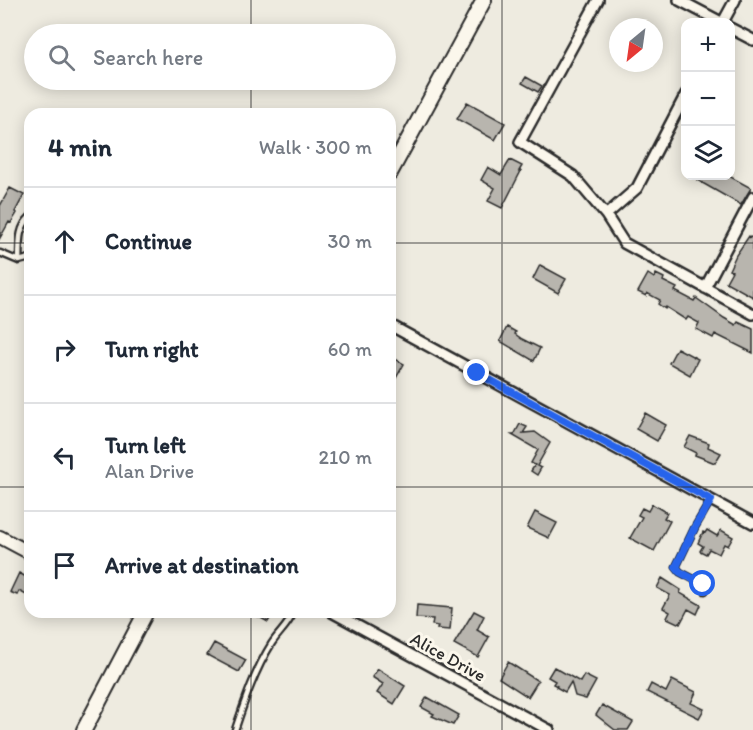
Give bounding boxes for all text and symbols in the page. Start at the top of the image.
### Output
north arrow [609,18,663,72]
map controls [681,18,735,180]
button: + [681,18,735,72]
search box [24,24,396,90]
icon: search [45,41,78,74]
text: Search here [93,44,203,71]
button: − [681,72,735,126]
button: layers [681,126,735,180]
text: 4 min [48,131,112,163]
text: Walk · 300 m [259,135,372,159]
icon: ahead [48,225,81,258]
text: Continue [105,228,192,255]
text: 30 m [327,229,372,253]
icon: right [48,333,81,366]
text: Turn right [105,336,199,363]
text: 60 m [328,337,372,361]
route end [463,359,489,385]
text: Turn left [105,432,186,459]
icon: left [48,441,81,474]
text: 210 m [319,445,372,469]
text: Alan Drive [105,459,194,483]
icon: arrive [48,549,81,582]
text: Arrive at destination [105,552,299,579]
route start [689,570,715,596]
street label: Alice Drive [407,627,489,687]

